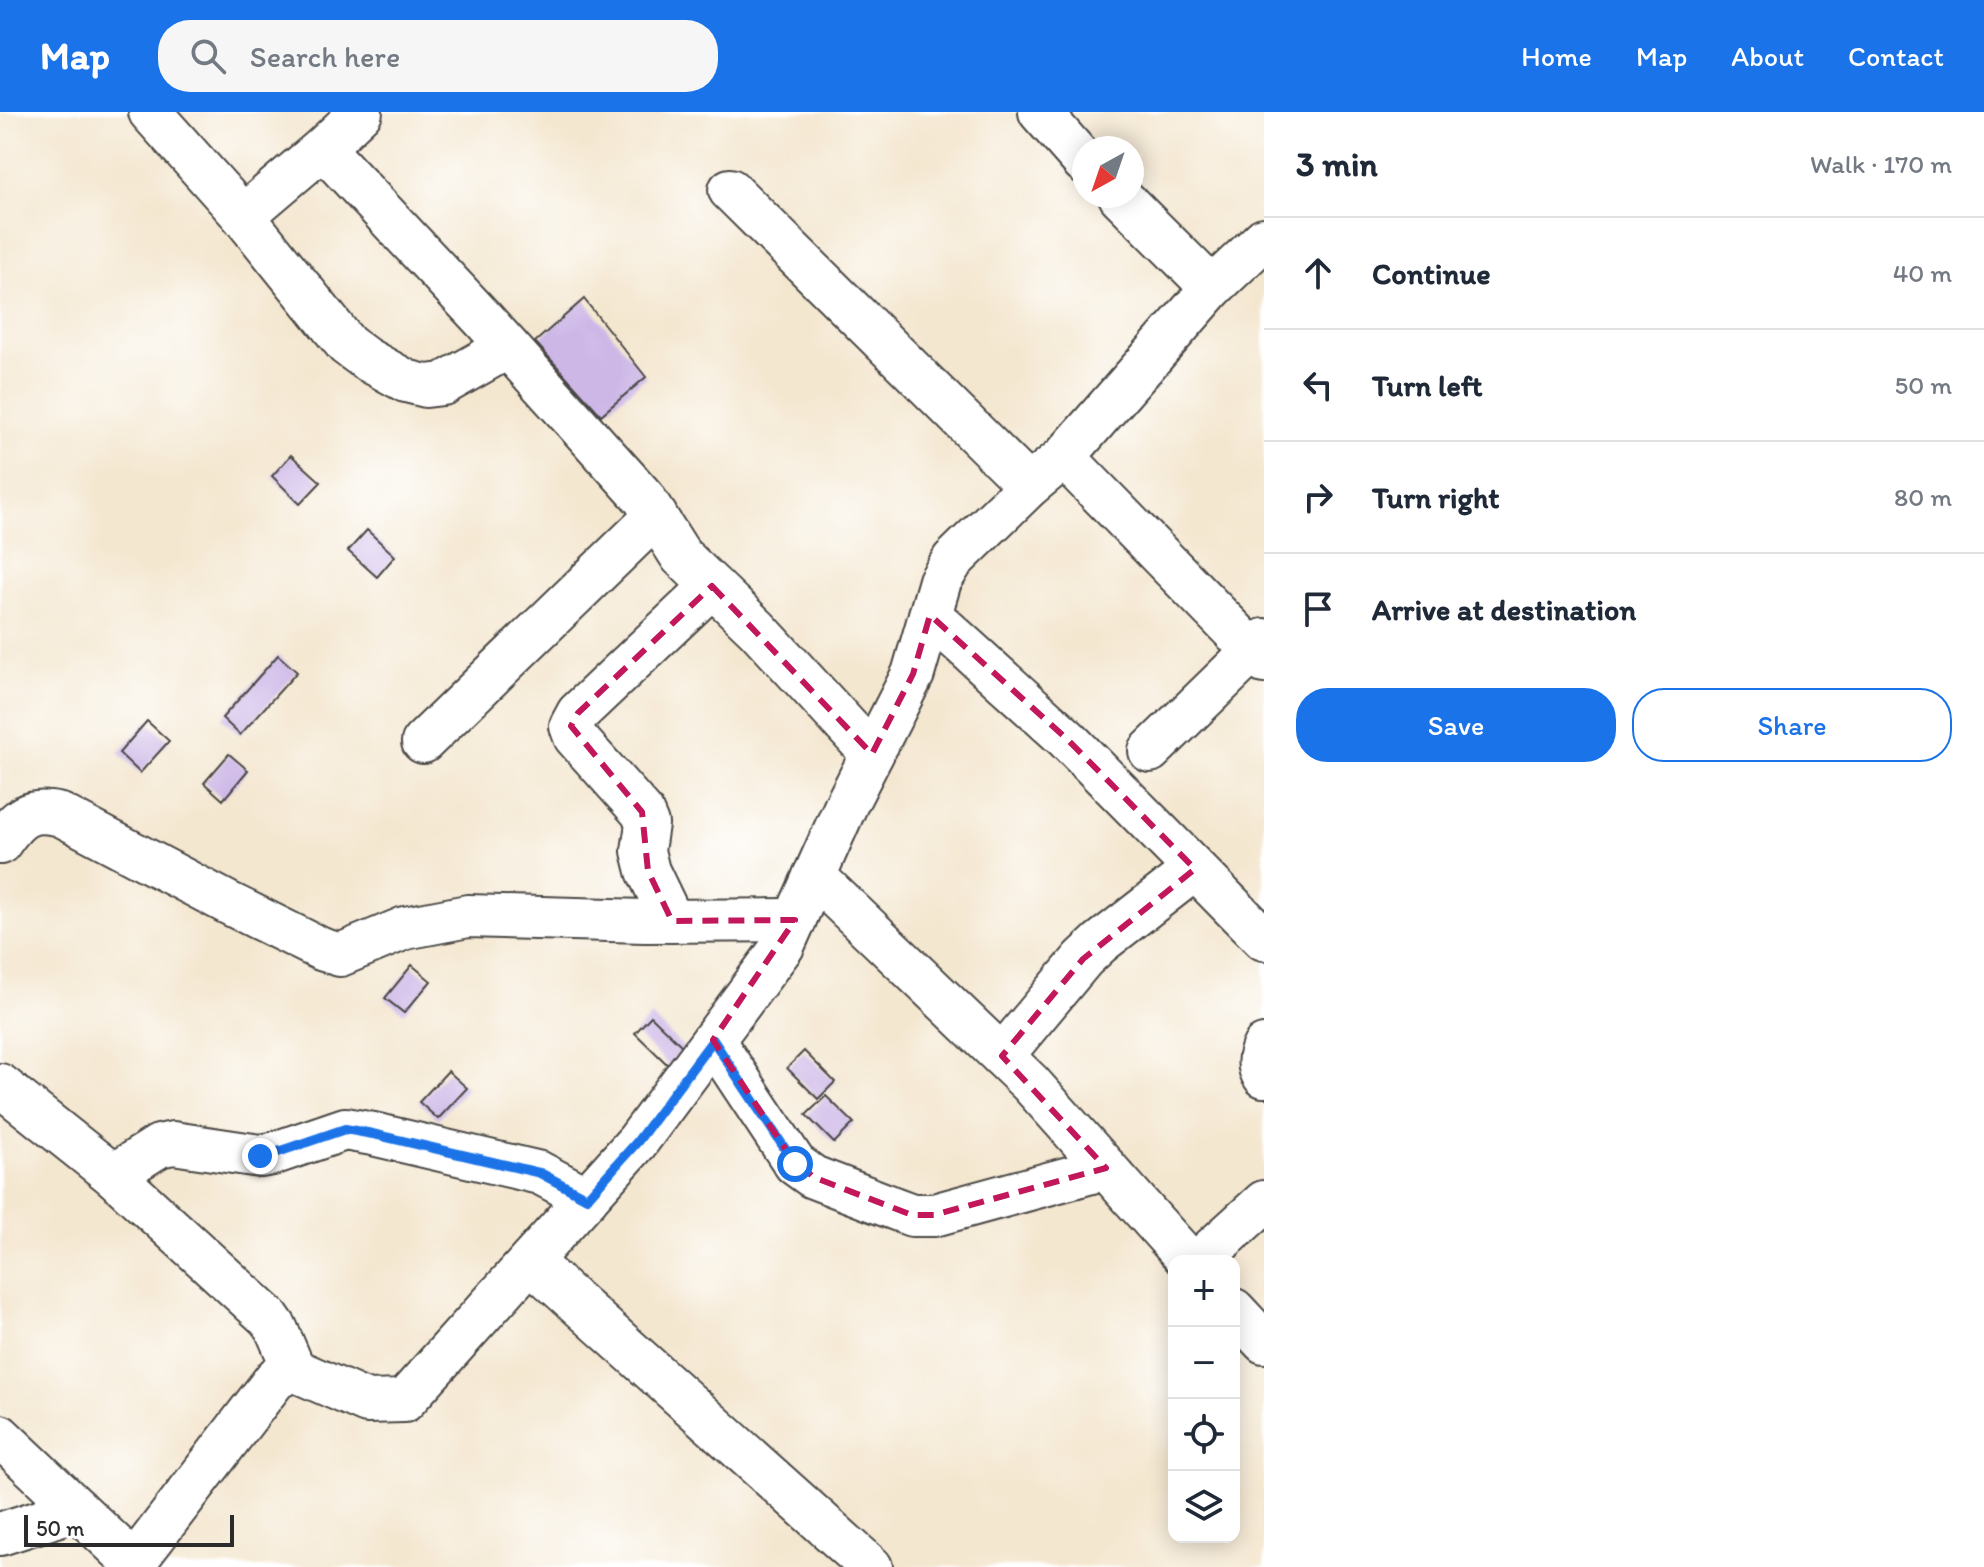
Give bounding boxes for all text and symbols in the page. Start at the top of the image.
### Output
search box [158,20,718,92]
text: Map [40,33,110,79]
icon: search [186,34,230,78]
text: Search here [250,38,400,75]
text: Home [1521,39,1592,73]
text: Map [1636,39,1687,73]
text: About [1731,39,1804,73]
text: Contact [1848,39,1944,73]
north arrow [1072,136,1144,208]
text: 3 min [1296,144,1378,185]
text: Walk · 170 m [1810,148,1952,180]
icon: ahead [1296,251,1340,295]
text: Continue [1372,255,1491,292]
text: 40 m [1893,257,1952,289]
icon: left [1296,363,1340,407]
text: Turn left [1372,367,1483,404]
text: 50 m [1895,369,1952,401]
icon: right [1296,475,1340,519]
text: Turn right [1372,479,1500,516]
text: 80 m [1894,481,1952,513]
icon: arrive [1296,587,1340,631]
text: Arrive at destination [1372,591,1636,628]
button: Save [1296,688,1616,762]
button: Share [1632,688,1952,762]
route end [242,1138,278,1174]
route start [777,1146,813,1182]
map controls [1168,1255,1240,1543]
button: + [1168,1255,1240,1327]
button: − [1168,1327,1240,1399]
button: locate [1168,1399,1240,1471]
button: layers [1168,1471,1240,1543]
scale bar [24,1511,234,1547]
text: 50 m [36,1515,85,1542]

